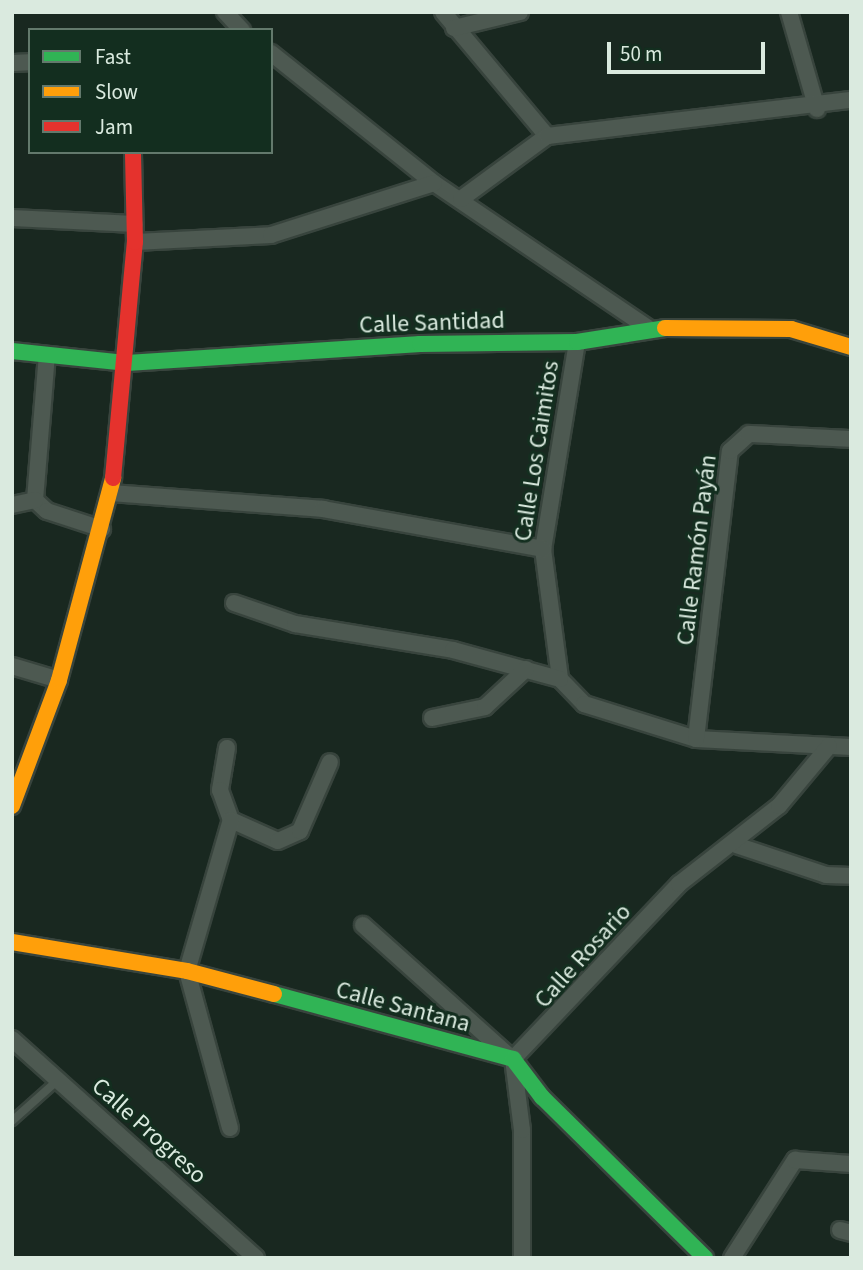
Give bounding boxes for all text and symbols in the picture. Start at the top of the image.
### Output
legend [28,28,273,154]
scale bar [611,28,768,72]
text: 50 m [620,39,662,69]
text: Fast [95,42,131,72]
text: Slow [95,77,138,107]
text: Jam [95,112,133,142]
street label: Calle Santidad [359,306,505,340]
street label: Calle Los Caimitos [509,359,565,543]
street label: Calle Ramón Payán [671,453,723,647]
street label: Calle Rosario [529,898,637,1014]
street label: Calle Santana [333,975,473,1039]
street label: Calle Progreso [86,1072,212,1190]

